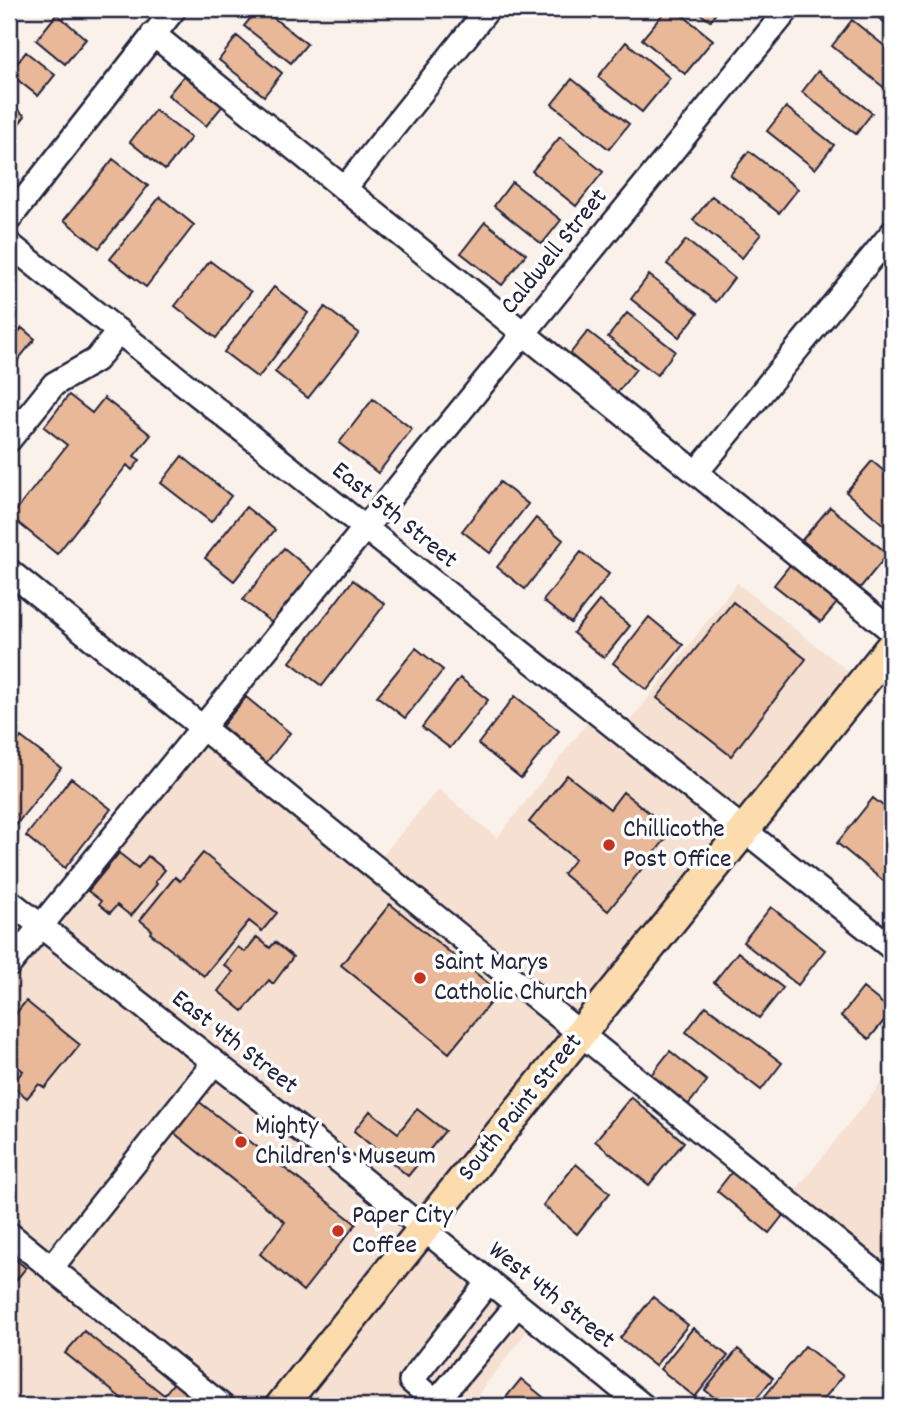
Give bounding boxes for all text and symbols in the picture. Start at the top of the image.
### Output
street label: Caldwell Street [492,181,618,323]
street label: East 5th Street [323,453,465,579]
place label: Chillicothe Post Office [623,812,731,879]
marker: Chillicothe Post Office [601,837,617,853]
place label: Saint Marys Catholic Church [434,945,587,1012]
marker: Saint Marys Catholic Church [412,970,428,986]
street label: East 4th Street [163,982,306,1105]
street label: South Paint Street [450,1026,593,1190]
place label: Mighty Children's Museum [255,1109,436,1176]
marker: Mighty Children's Museum [233,1134,249,1150]
place label: Paper City Coffee [352,1198,453,1265]
marker: Paper City Coffee [330,1223,346,1239]
street label: West 4th Street [479,1233,623,1359]

